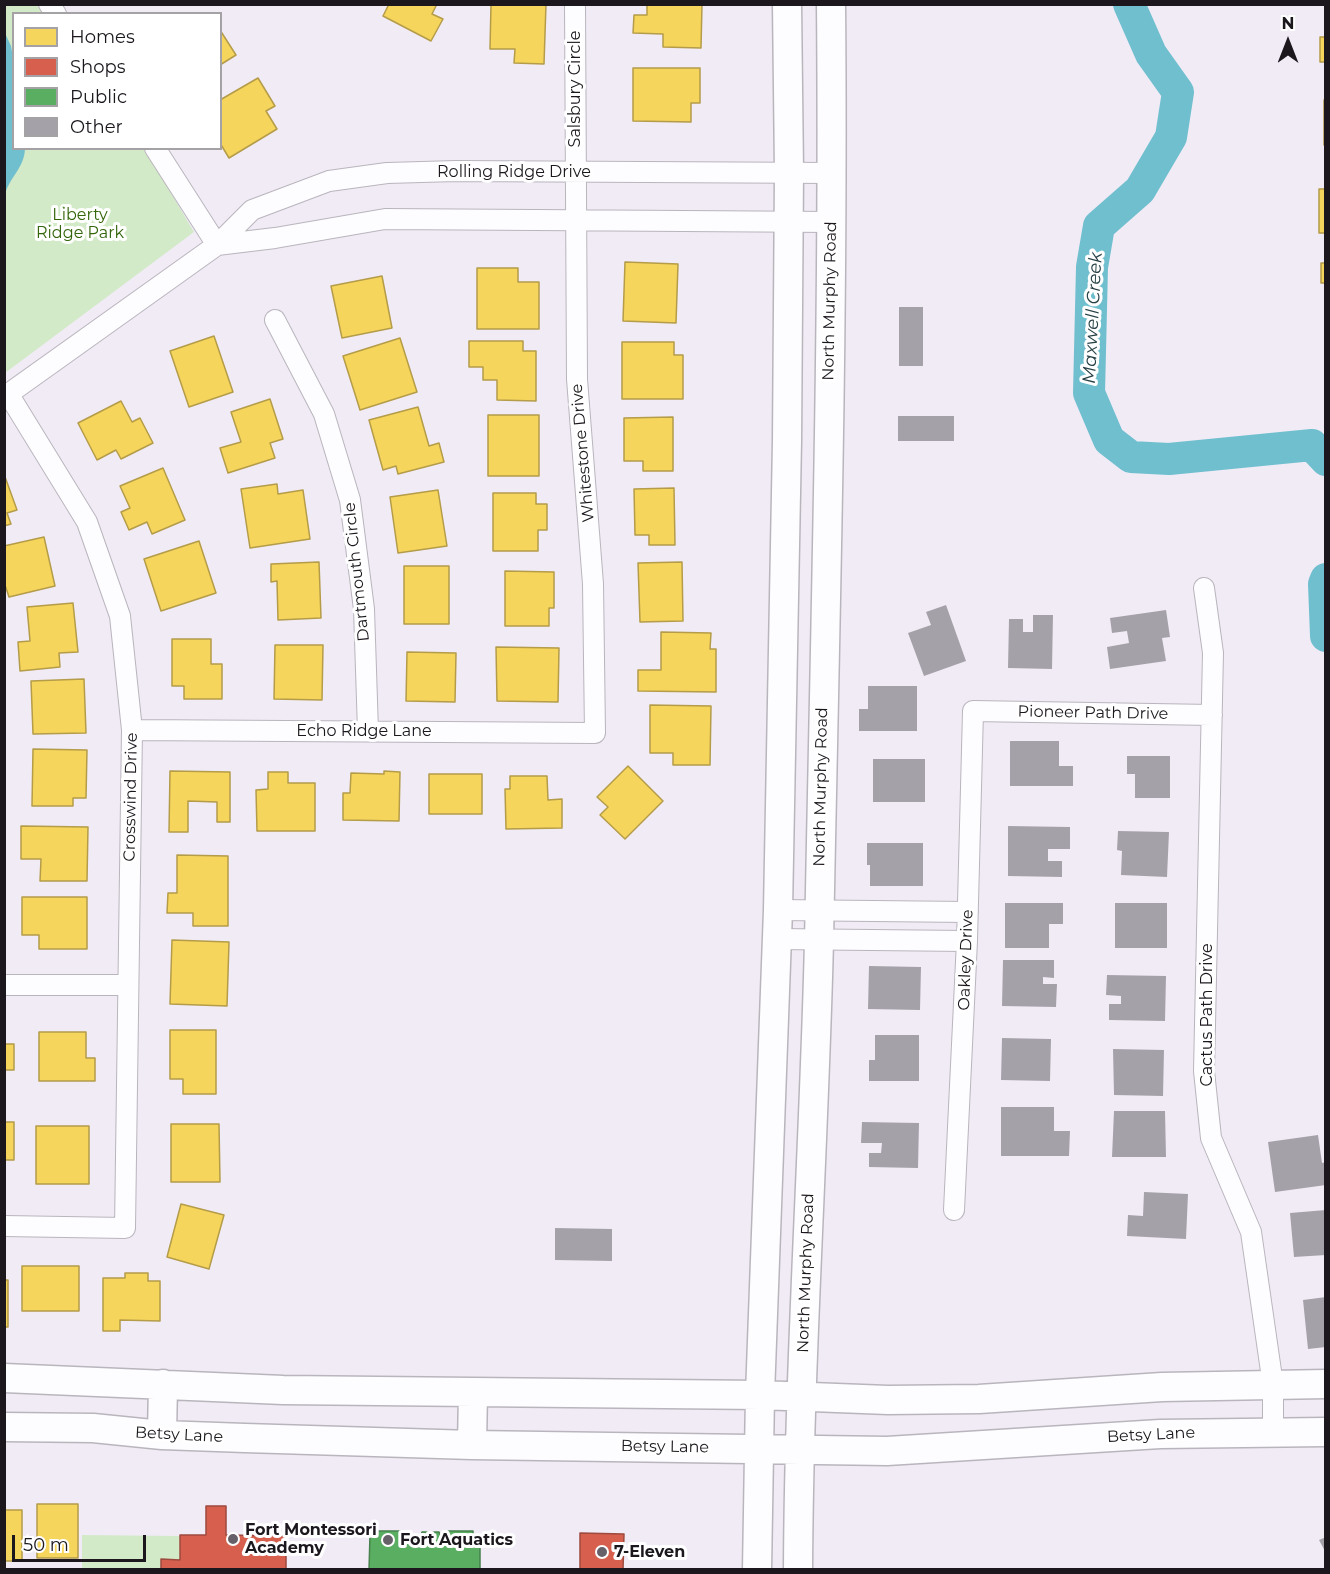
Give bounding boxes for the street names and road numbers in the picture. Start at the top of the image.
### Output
street label: Salsbury Circle [565,31,585,147]
street label: Rolling Ridge Drive [437,162,591,182]
street label: North Murphy Road [819,221,841,381]
street label: Whitestone Drive [567,383,599,523]
street label: Dartmouth Circle [340,501,374,643]
street label: Pioneer Path Drive [1018,702,1168,724]
street label: North Murphy Road [810,707,832,867]
street label: Echo Ridge Lane [296,721,432,741]
street label: Crosswind Drive [120,732,142,862]
street label: Oakley Drive [955,909,977,1011]
street label: Cactus Path Drive [1197,943,1217,1087]
street label: North Murphy Road [794,1193,818,1353]
street label: Betsy Lane [134,1423,224,1447]
street label: Betsy Lane [1106,1423,1196,1447]
street label: Betsy Lane [621,1437,709,1457]

